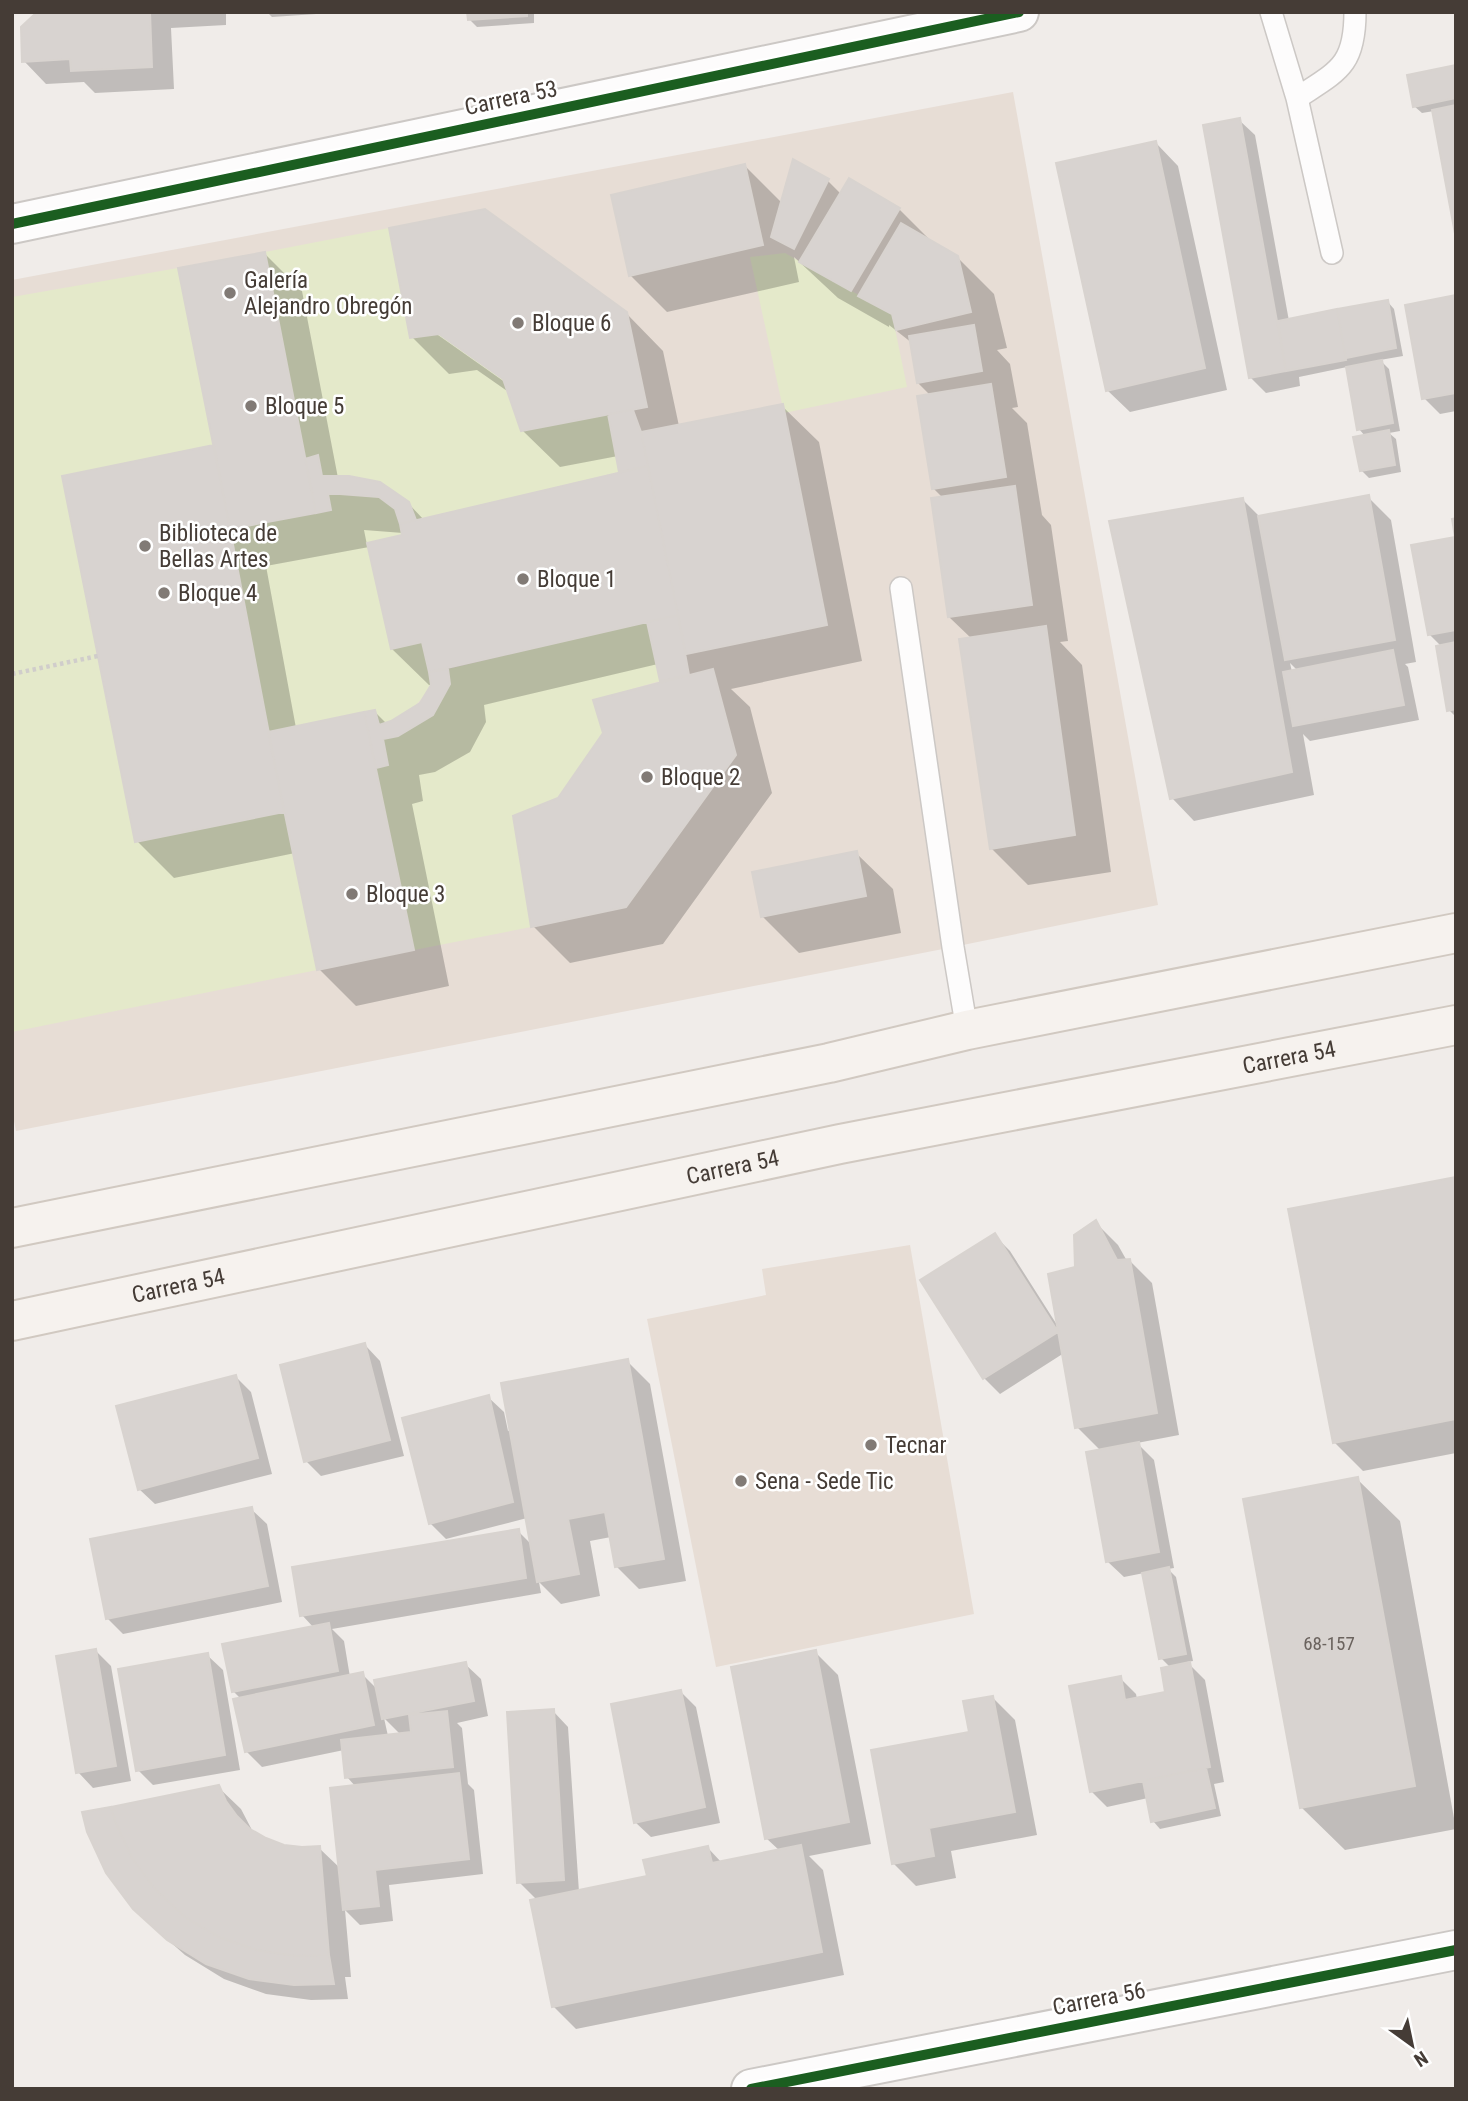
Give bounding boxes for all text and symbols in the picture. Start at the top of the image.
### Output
street label: Carrera 53 [462,75,560,121]
place label: Galería Alejandro Obregón [244,267,412,320]
marker: Galería Alejandro Obregón [222,285,238,301]
place label: Bloque 6 [532,310,611,337]
marker: Bloque 6 [510,315,526,331]
place label: Bloque 5 [265,393,344,420]
marker: Bloque 5 [243,398,259,414]
place label: Biblioteca de Bellas Artes [159,520,277,573]
marker: Biblioteca de Bellas Artes [137,538,153,554]
place label: Bloque 1 [537,566,616,593]
marker: Bloque 1 [515,571,531,587]
place label: Bloque 4 [178,580,257,607]
marker: Bloque 4 [156,585,172,601]
place label: Bloque 2 [661,764,740,791]
marker: Bloque 2 [639,769,655,785]
place label: Bloque 3 [366,881,445,908]
marker: Bloque 3 [344,886,360,902]
street label: Carrera 54 [1240,1035,1338,1079]
street label: Carrera 54 [684,1144,782,1190]
street label: Carrera 54 [129,1262,227,1309]
place label: Tecnar [885,1432,946,1459]
marker: Tecnar [863,1437,879,1453]
place label: Sena - Sede Tic [755,1468,894,1495]
marker: Sena - Sede Tic [733,1473,749,1489]
house number: 68-157 [1303,1632,1355,1655]
street label: Carrera 56 [1050,1977,1148,2021]
north arrow [1377,2010,1447,2080]
text: N [1410,2046,1432,2072]

